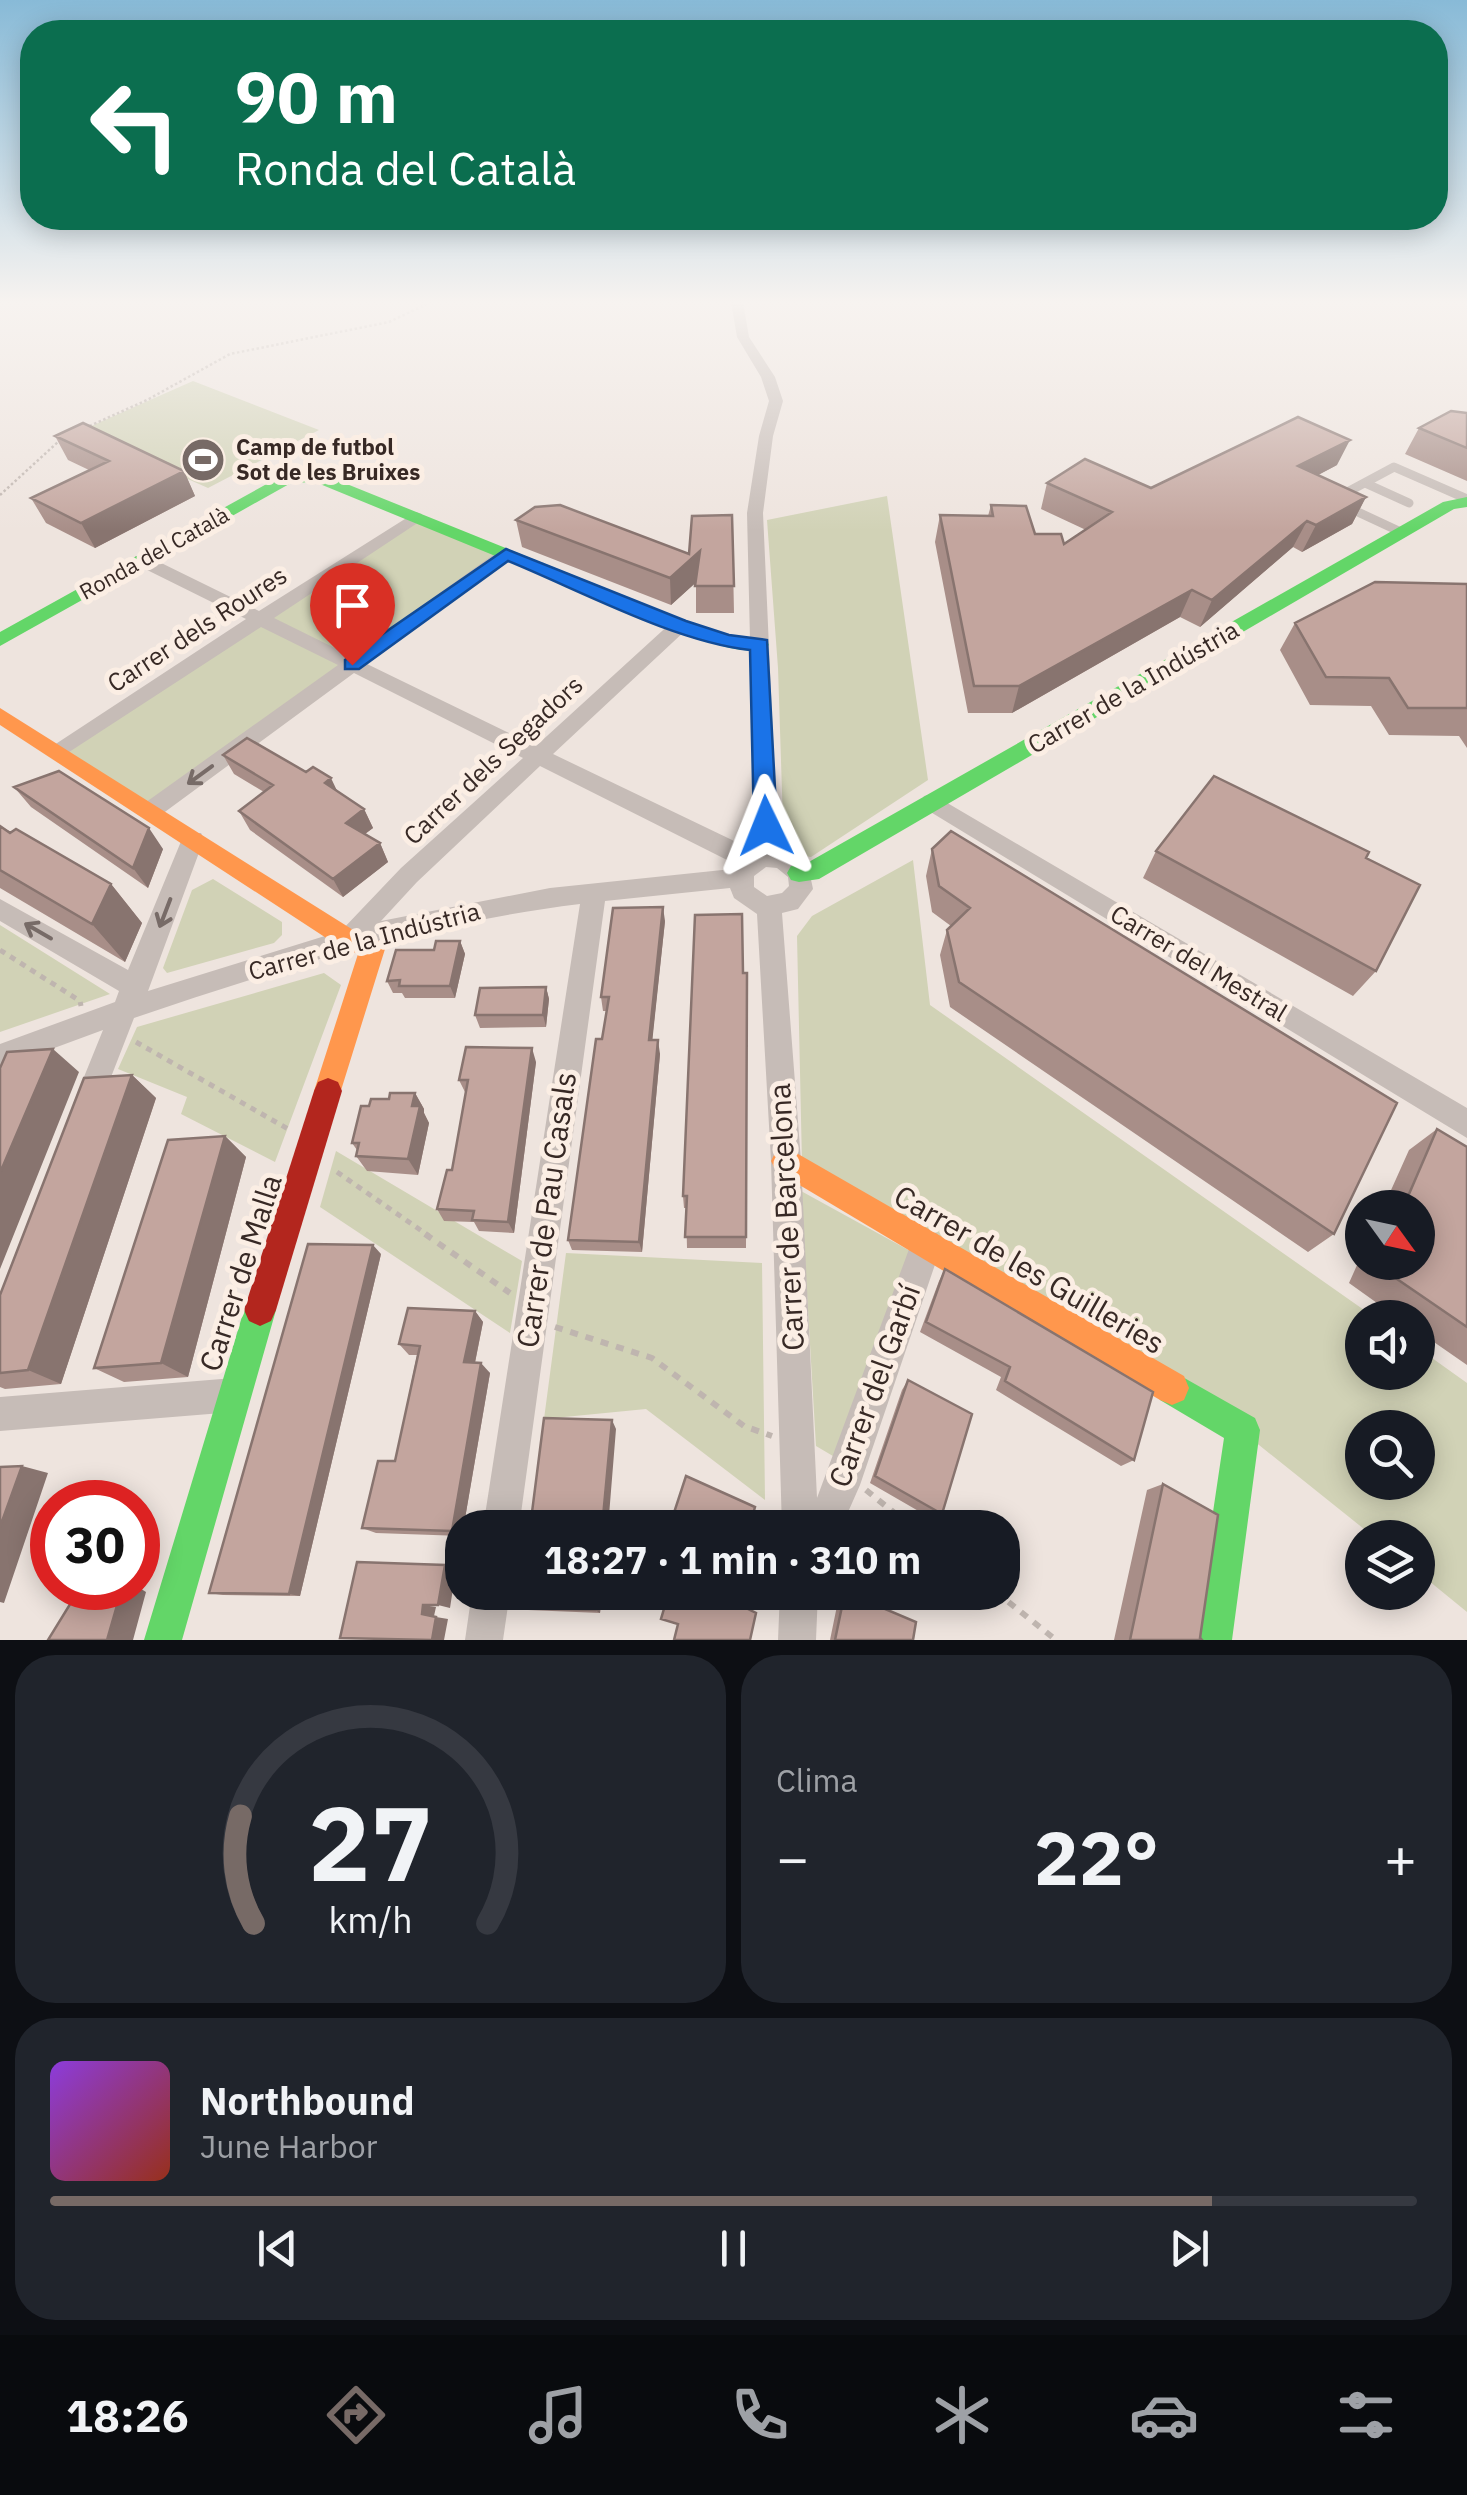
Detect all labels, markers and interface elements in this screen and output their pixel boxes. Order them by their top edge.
text: 90 m [235,51,398,142]
icon: left [70,60,200,190]
text: Ronda del Català [235,139,576,197]
place label: Camp de futbol Sot de les Bruixes [236,432,420,486]
sports icon: Camp de futbol Sot de les Bruixes [180,437,226,483]
street label: Ronda del Català [74,499,234,606]
street label: Carrer dels Roures [101,558,293,699]
pin [310,563,395,666]
icon: arrive [325,578,380,633]
street label: Carrer de la Indústria [1021,613,1244,760]
street label: Carrer dels Segadors [396,668,589,851]
one-way arrow [187,764,214,785]
position arrow [714,774,818,878]
street label: Carrer de la Indústria [244,894,483,987]
one-way arrow [154,897,172,928]
street label: Carrer del Mestral [1105,897,1294,1029]
one-way arrow [24,921,52,941]
street label: Carrer de Pau Casals [507,1069,584,1350]
street label: Carrer de Barcelona [759,1082,812,1352]
street label: Carrer de Malla [189,1169,290,1376]
street label: Carrer de les Guilleries [888,1175,1172,1362]
north arrow [1345,1190,1435,1280]
map controls [1345,1190,1435,1610]
street label: Carrer del Garbí [819,1278,929,1492]
button: sound [1345,1300,1435,1390]
button: search [1345,1410,1435,1500]
speed limit sign: 30 [30,1480,160,1610]
button: layers [1345,1520,1435,1610]
text: 18:27 · 1 min · 310 m [544,1535,921,1584]
text: Clima [776,1759,858,1801]
text: 27 [308,1774,433,1910]
text: 22° [1034,1808,1159,1906]
text: − [776,1822,809,1893]
text: + [1384,1822,1417,1893]
text: km/h [328,1896,413,1943]
text: Northbound [200,2076,415,2125]
text: June Harbor [200,2125,377,2167]
icon: previous [250,2221,305,2276]
icon: pause [706,2221,761,2276]
icon: next [1162,2221,1217,2276]
icon: directions [321,2380,391,2450]
icon: music [523,2380,593,2450]
icon: phone [725,2380,795,2450]
icon: climate [927,2380,997,2450]
icon: car [1129,2380,1199,2450]
icon: filters [1331,2380,1401,2450]
text: 18:26 [66,2386,189,2444]

